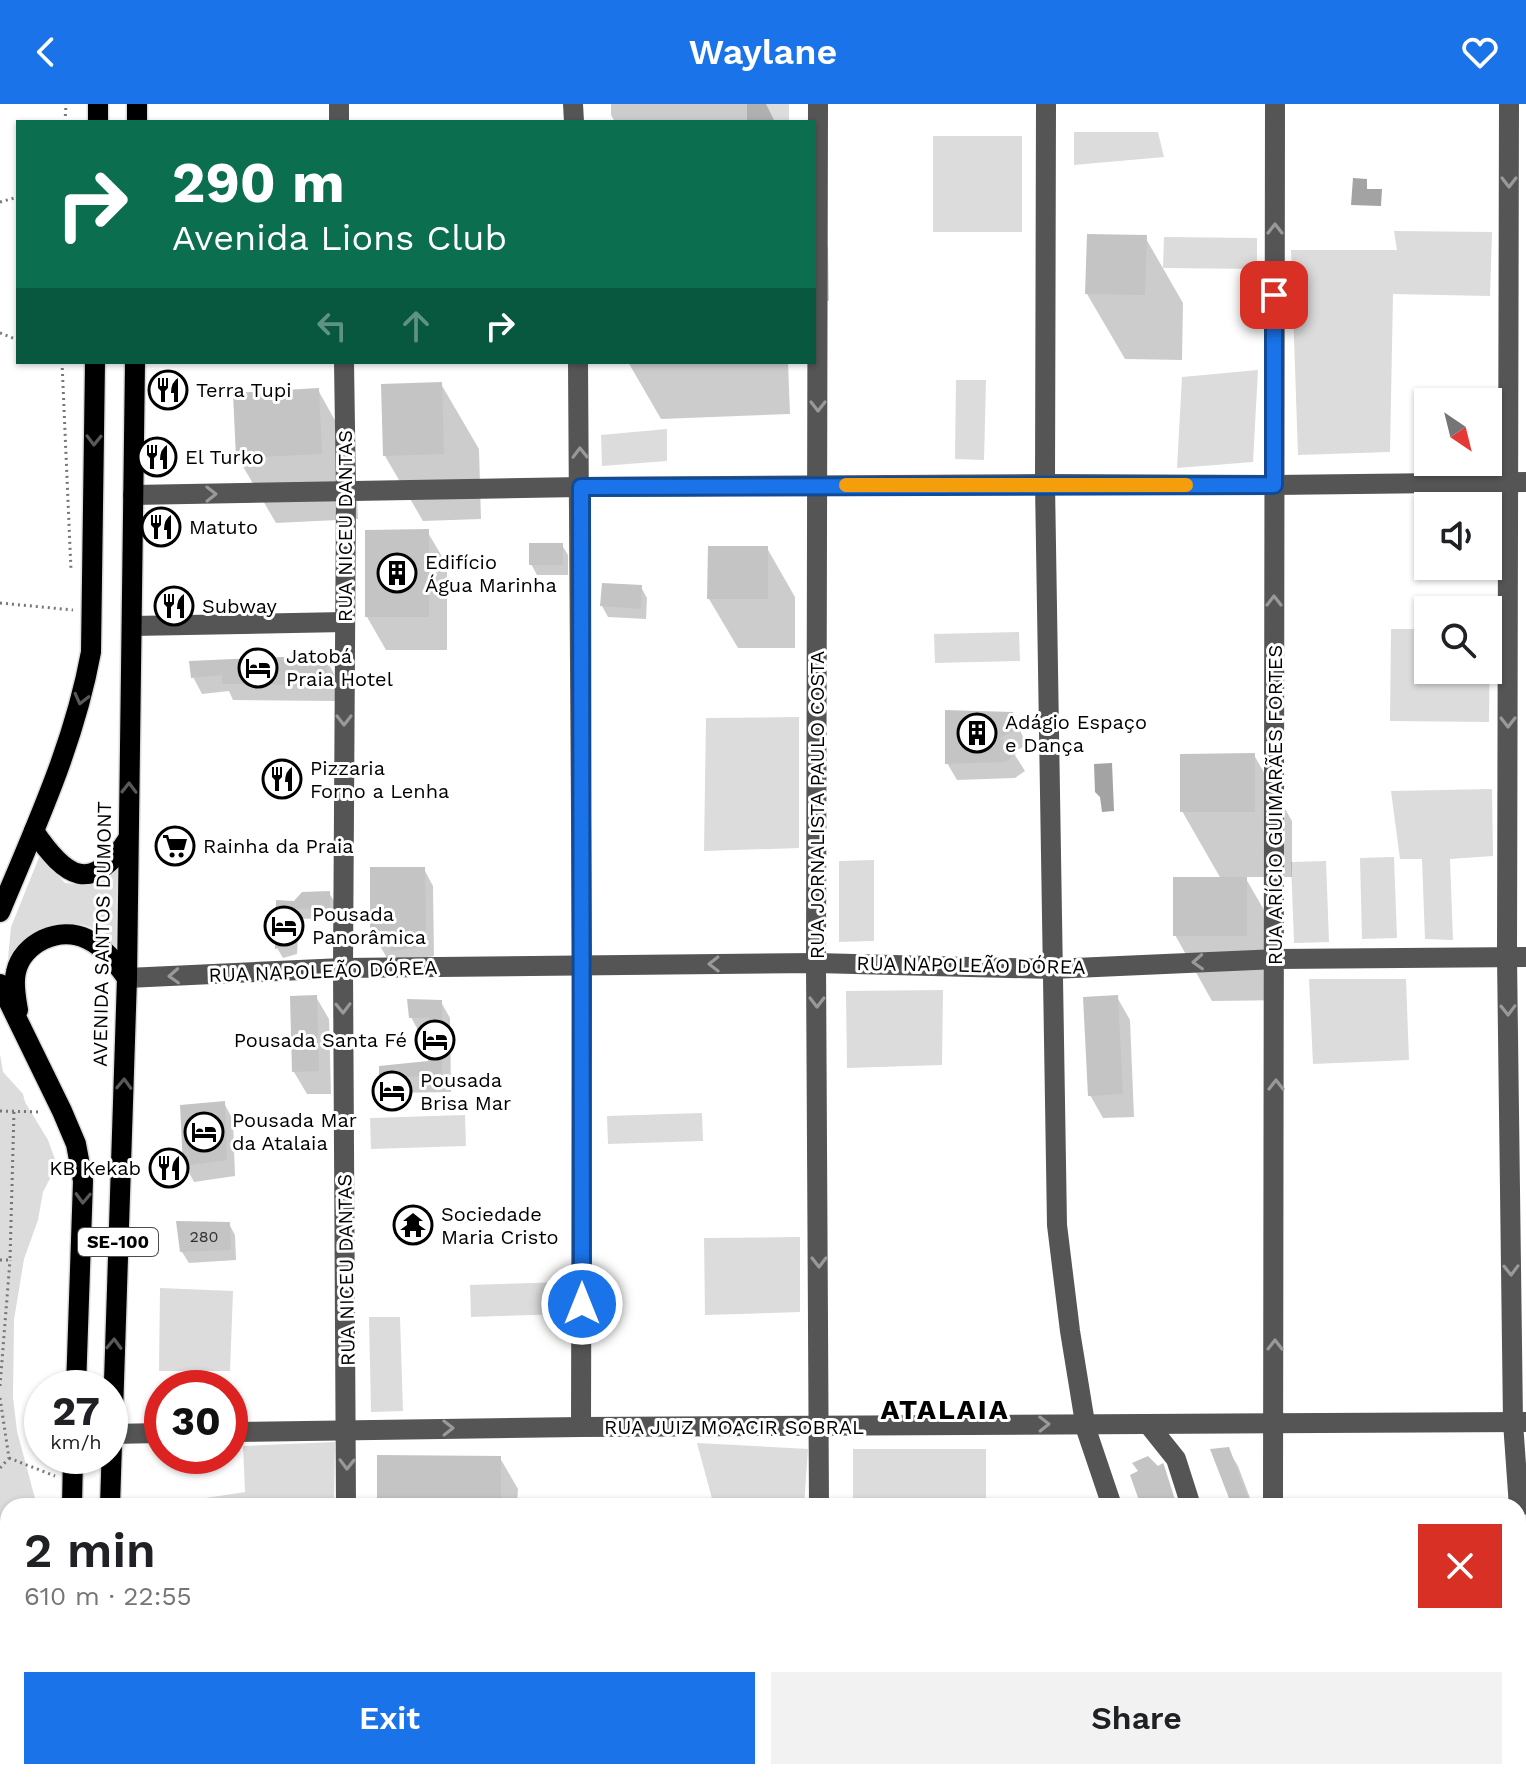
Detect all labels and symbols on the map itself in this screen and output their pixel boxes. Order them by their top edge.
one-way arrow [1500,176,1518,189]
one-way arrow [1266,222,1284,235]
pin [1240,261,1308,329]
restaurant icon: Terra Tupi [147,369,189,411]
place label: Terra Tupi [196,378,292,402]
north arrow [1414,388,1502,476]
one-way arrow [809,400,827,413]
street label: RUA NICEU DANTAS [333,430,357,622]
one-way arrow [85,434,103,447]
restaurant icon: El Turko [136,436,178,478]
place label: El Turko [185,445,264,469]
one-way arrow [571,446,589,459]
one-way arrow [205,485,218,503]
restaurant icon: Matuto [140,506,182,548]
place label: Matuto [189,515,258,539]
place label: Edifício Água Marinha [425,550,557,597]
building icon: Edifício Água Marinha [376,552,418,594]
restaurant icon: Subway [153,585,195,627]
place label: Subway [202,594,278,618]
one-way arrow [1266,594,1283,607]
place label: Jatobá Praia Hotel [286,644,393,691]
street label: RUA ARÍCIO GUIMARÃES FORTES [1263,645,1287,965]
hotel icon: Jatobá Praia Hotel [237,647,279,689]
street label: RUA JORNALISTA PAULO COSTA [805,651,829,959]
one-way arrow [74,692,91,705]
place label: Adágio Espaço e Dança [1005,710,1147,757]
building icon: Adágio Espaço e Dança [956,712,998,754]
one-way arrow [335,714,353,727]
one-way arrow [1499,716,1517,729]
place label: Pizzaria Forno a Lenha [310,756,449,803]
restaurant icon: Pizzaria Forno a Lenha [261,758,303,800]
one-way arrow [120,781,138,794]
street label: AVENIDA SANTOS DUMONT [88,801,116,1067]
supermarket icon: Rainha da Praia [154,825,196,867]
place label: Rainha da Praia [203,834,354,858]
place label: Pousada Panorâmica [312,902,426,949]
hotel icon: Pousada Panorâmica [263,905,305,947]
street label: RUA NAPOLEÃO DÓREA [856,951,1086,979]
one-way arrow [1191,954,1204,971]
street label: RUA NAPOLEÃO DÓREA [208,955,438,987]
one-way arrow [707,955,720,973]
one-way arrow [167,967,180,984]
one-way arrow [808,996,825,1009]
one-way arrow [334,1002,352,1015]
one-way arrow [1499,1004,1517,1017]
hotel icon: Pousada Santa Fé [414,1019,456,1061]
place label: Pousada Santa Fé [234,1028,407,1052]
place label: Pousada Brisa Mar [420,1068,511,1115]
hotel icon: Pousada Brisa Mar [371,1070,413,1112]
one-way arrow [115,1077,132,1090]
one-way arrow [1267,1078,1285,1091]
place label: Pousada Mar da Atalaia [232,1108,357,1155]
hotel icon: Pousada Mar da Atalaia [183,1111,225,1153]
restaurant icon: KB Kekab [148,1147,190,1189]
place label: KB Kekab [49,1156,141,1180]
street label: RUA NICEU DANTAS [332,1174,360,1366]
one-way arrow [74,1192,91,1205]
place label: Sociedade Maria Cristo [441,1202,559,1249]
temple icon: Sociedade Maria Cristo [392,1204,434,1246]
house number: 280 [189,1227,219,1246]
road number: SE-100 [78,1228,158,1256]
one-way arrow [810,1256,828,1269]
position arrow [540,1262,624,1346]
one-way arrow [1502,1264,1520,1277]
one-way arrow [106,1337,123,1350]
one-way arrow [1266,1338,1284,1351]
speed limit sign: 30 [144,1370,248,1474]
district label: ATALAIA [880,1393,1010,1426]
street label: RUA JUIZ MOACIR SOBRAL [604,1415,864,1439]
one-way arrow [1038,1415,1051,1433]
one-way arrow [442,1419,455,1437]
one-way arrow [338,1458,356,1471]

